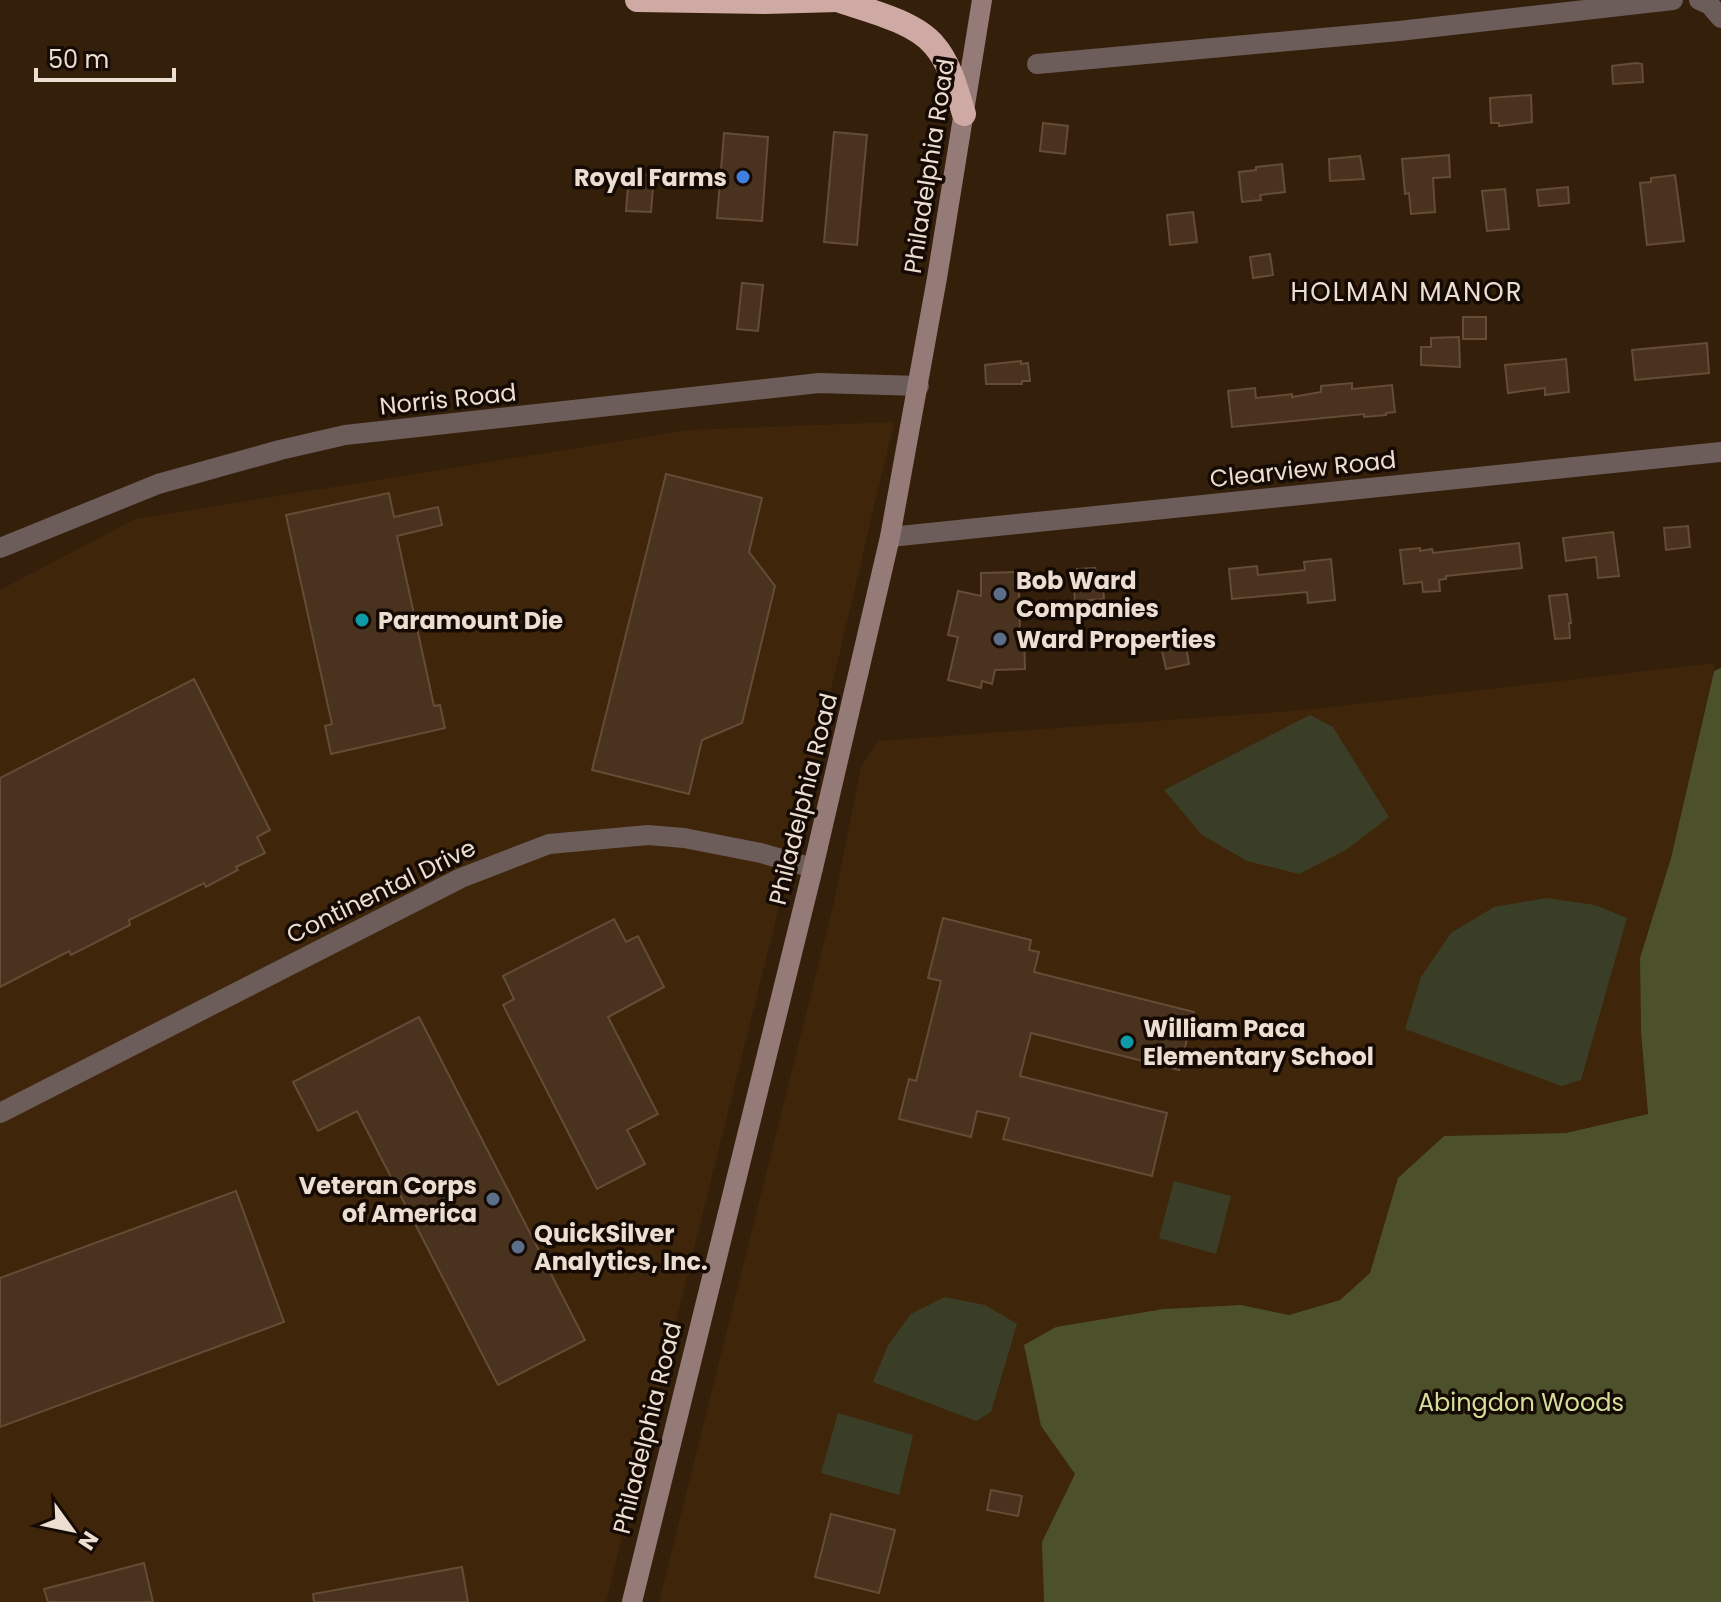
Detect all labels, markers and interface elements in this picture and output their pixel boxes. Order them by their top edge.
scale bar [36,32,174,82]
text: 50 m [48,43,109,76]
street label: Philadelphia Road [896,56,962,276]
place label: Royal Farms [574,161,727,194]
marker: Royal Farms [734,168,752,186]
district label: HOLMAN MANOR [1290,274,1524,310]
street label: Norris Road [378,375,518,423]
street label: Clearview Road [1208,443,1398,495]
place label: Bob Ward Companies [1016,564,1159,625]
marker: Bob Ward Companies [991,585,1009,603]
place label: Paramount Die [378,604,563,637]
marker: Paramount Die [353,611,371,629]
place label: Ward Properties [1016,623,1216,656]
marker: Ward Properties [991,630,1009,648]
street label: Philadelphia Road [761,690,845,908]
street label: Continental Drive [281,831,481,951]
place label: William Paca Elementary School [1143,1012,1374,1073]
marker: William Paca Elementary School [1118,1033,1136,1051]
place label: Veteran Corps of America [299,1169,477,1230]
marker: Veteran Corps of America [484,1190,502,1208]
place label: QuickSilver Analytics, Inc. [534,1217,708,1278]
marker: QuickSilver Analytics, Inc. [509,1238,527,1256]
street label: Philadelphia Road [605,1319,689,1537]
park label: Abingdon Woods [1418,1386,1624,1419]
north arrow [32,1490,112,1570]
text: N [71,1525,106,1556]

